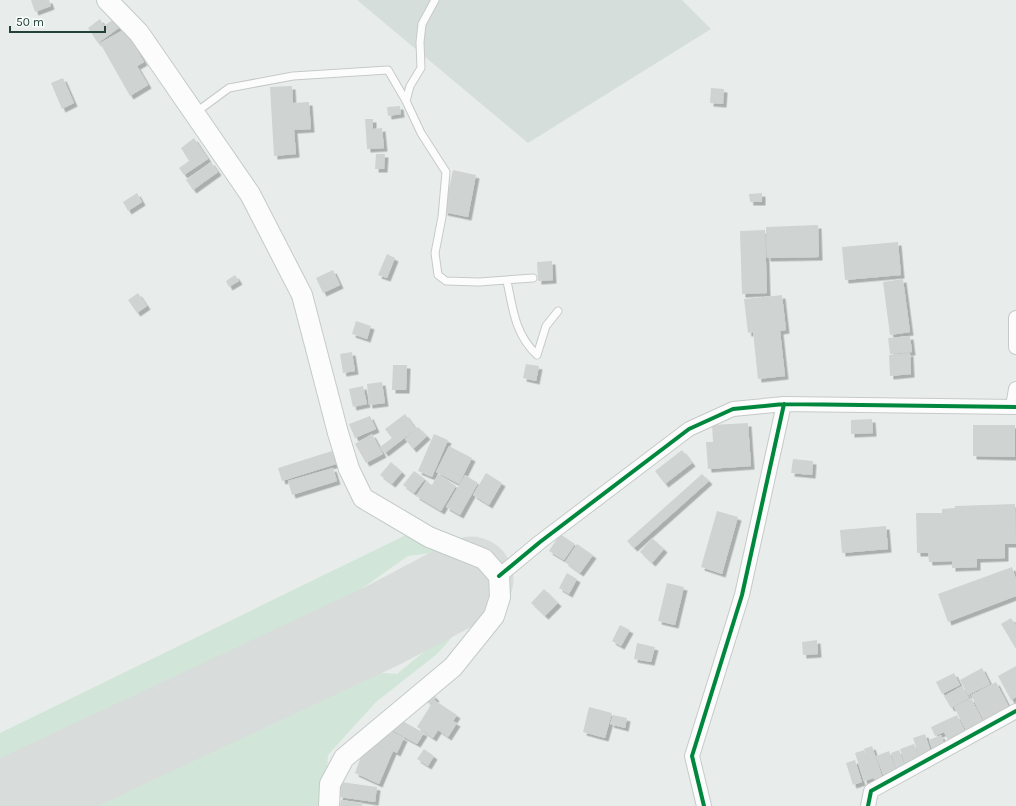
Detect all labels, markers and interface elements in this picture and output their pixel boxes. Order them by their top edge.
scale bar [10,8,105,34]
text: 50 m [16,15,44,29]

